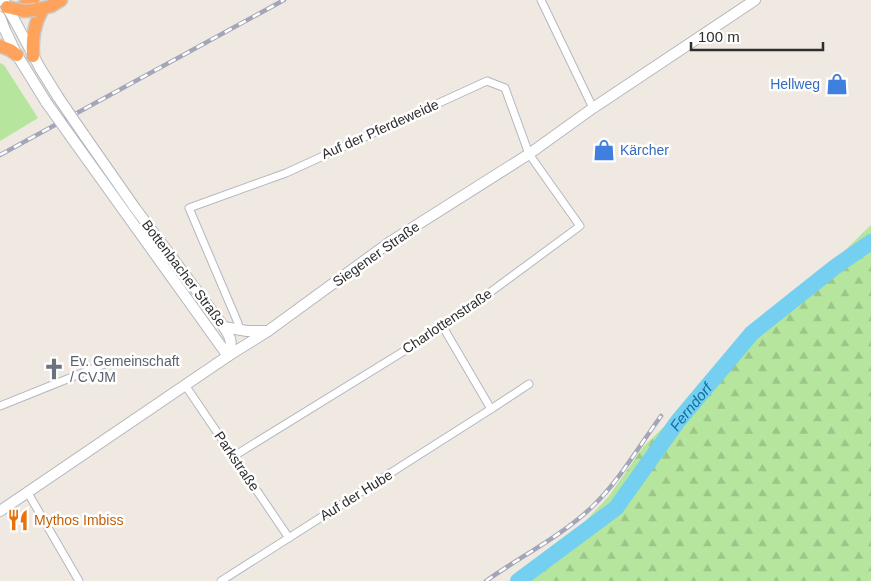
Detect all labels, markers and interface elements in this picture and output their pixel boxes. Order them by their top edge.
scale bar [691,20,824,52]
text: 100 m [698,28,740,45]
shop icon: Hellweg [824,71,850,97]
place label: Hellweg [770,76,820,92]
street label: Auf der Pferdeweide [319,96,441,162]
shop icon: Kärcher [591,137,617,163]
place label: Kärcher [620,142,669,158]
street label: Bottenbacher Straße [139,217,229,330]
street label: Siegener Straße [330,218,423,290]
street label: Charlottenstraße [399,285,495,357]
place label: Ev. Gemeinschaft / CVJM [70,353,180,385]
church icon: Ev. Gemeinschaft / CVJM [41,356,67,382]
water label: Ferndorf [666,378,716,434]
street label: Parkstraße [211,428,263,494]
street label: Auf der Hube [317,466,395,524]
restaurant icon: Mythos Imbiss [5,507,31,533]
place label: Mythos Imbiss [34,512,123,528]

